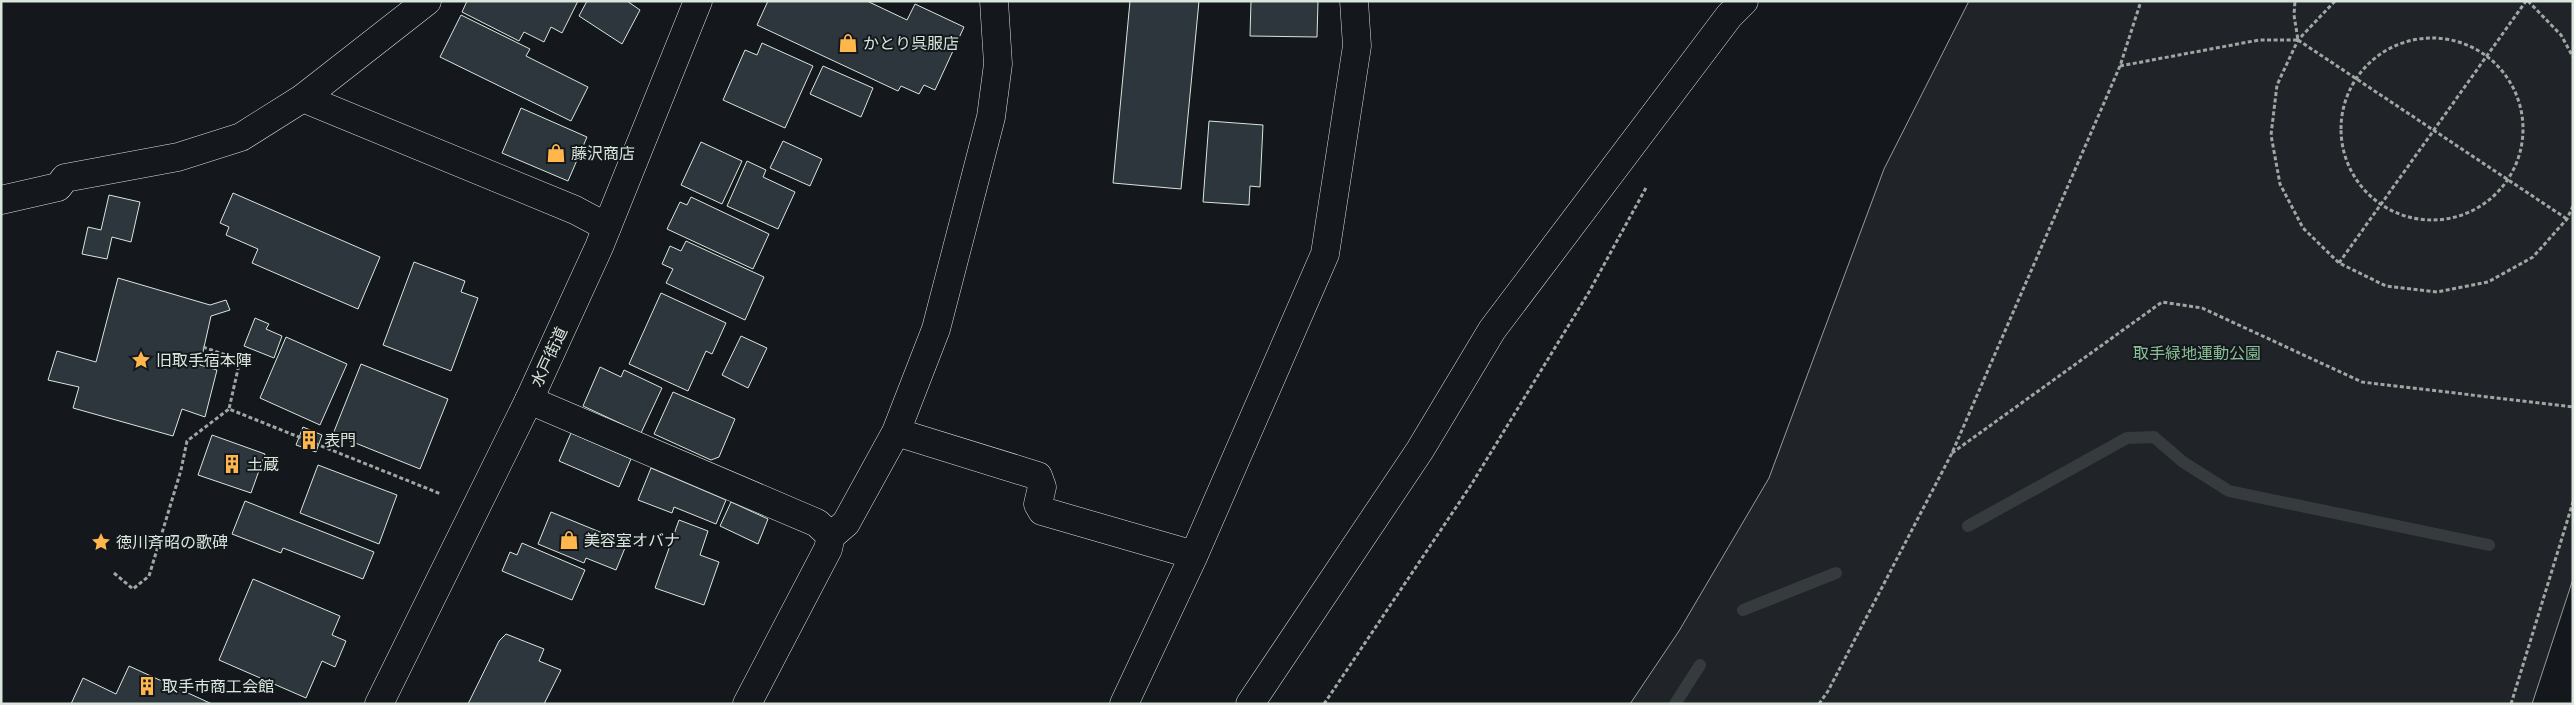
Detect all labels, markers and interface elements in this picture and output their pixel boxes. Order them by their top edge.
shop icon: かとり呉服店 [837,32,859,54]
place label: かとり呉服店 [863,34,959,53]
shop icon: 藤沢商店 [545,142,567,164]
place label: 藤沢商店 [571,144,635,163]
street label: 水戸街道 [527,324,571,390]
park label: 取手緑地運動公園 [2133,344,2261,363]
place icon: 旧取手宿本陣 [130,349,152,371]
place label: 旧取手宿本陣 [156,351,252,370]
building icon: 表門 [298,429,320,451]
place label: 表門 [324,431,356,450]
building icon: 土蔵 [221,453,243,475]
place label: 土蔵 [247,455,279,474]
shop icon: 美容室オバナ [558,529,580,551]
place icon: 徳川斉昭の歌碑 [90,531,112,553]
place label: 美容室オバナ [584,531,680,550]
place label: 徳川斉昭の歌碑 [116,533,228,552]
building icon: 取手市商工会館 [136,675,158,697]
place label: 取手市商工会館 [162,677,274,696]

